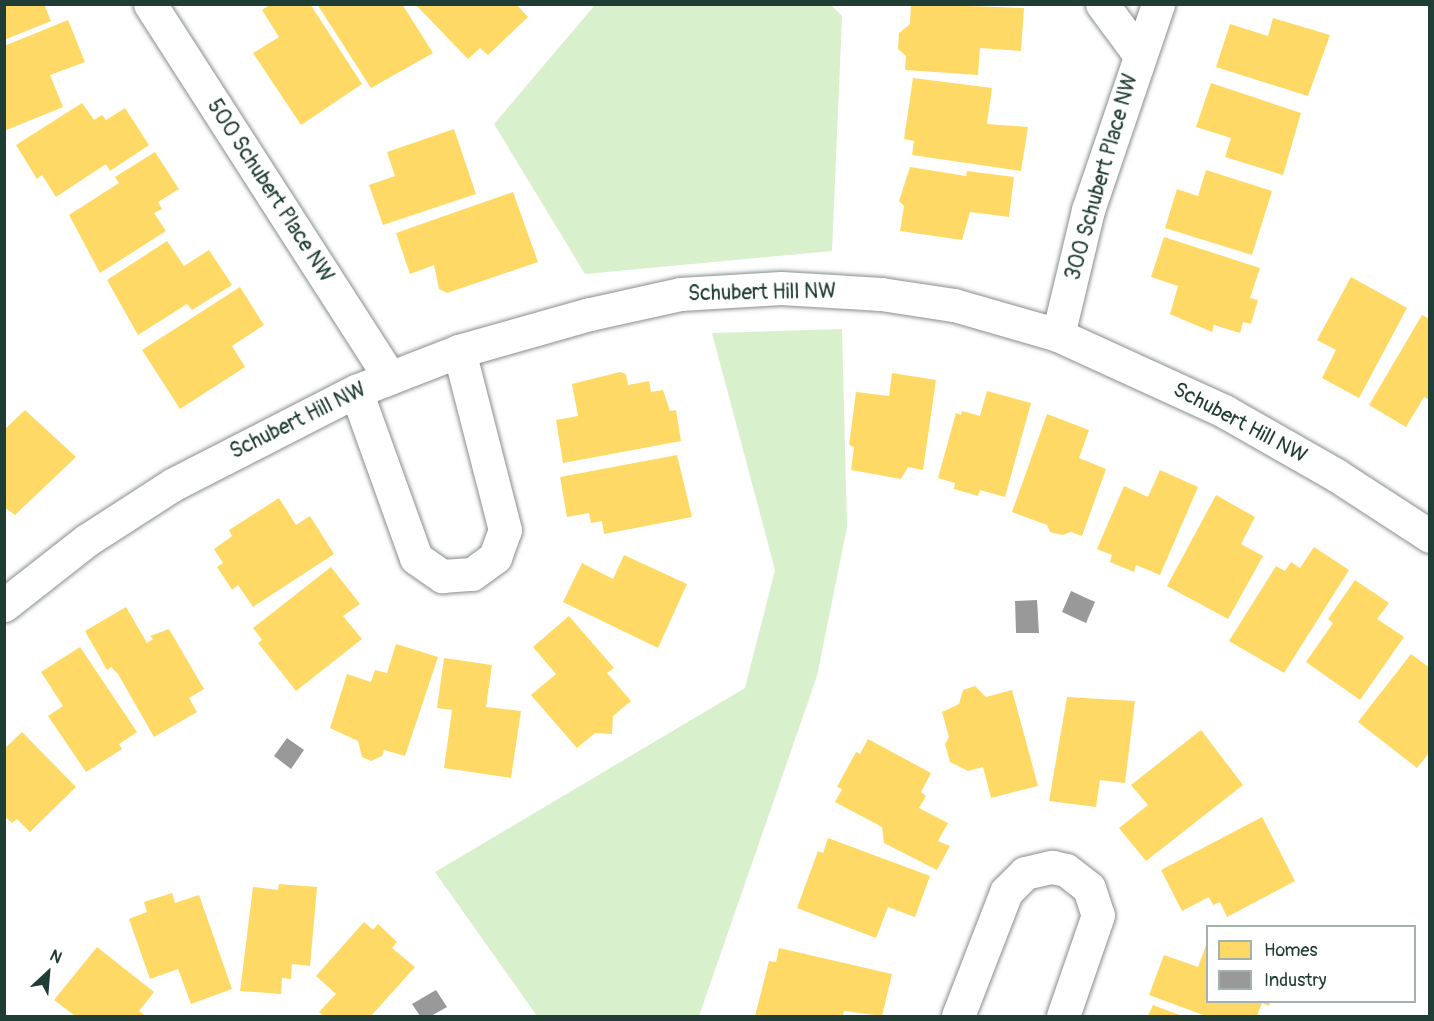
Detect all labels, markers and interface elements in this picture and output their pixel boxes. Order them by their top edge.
street label: 300 Schubert Place NW [1060,71,1144,283]
street label: 500 Schubert Place NW [201,95,339,287]
street label: Schubert Hill NW [688,279,836,307]
street label: Schubert Hill NW [226,377,370,465]
street label: Schubert Hill NW [1169,377,1311,469]
legend [1206,925,1416,1003]
text: Homes [1264,939,1317,962]
north arrow [18,943,78,1003]
text: N [47,945,65,968]
text: Industry [1264,969,1327,992]

